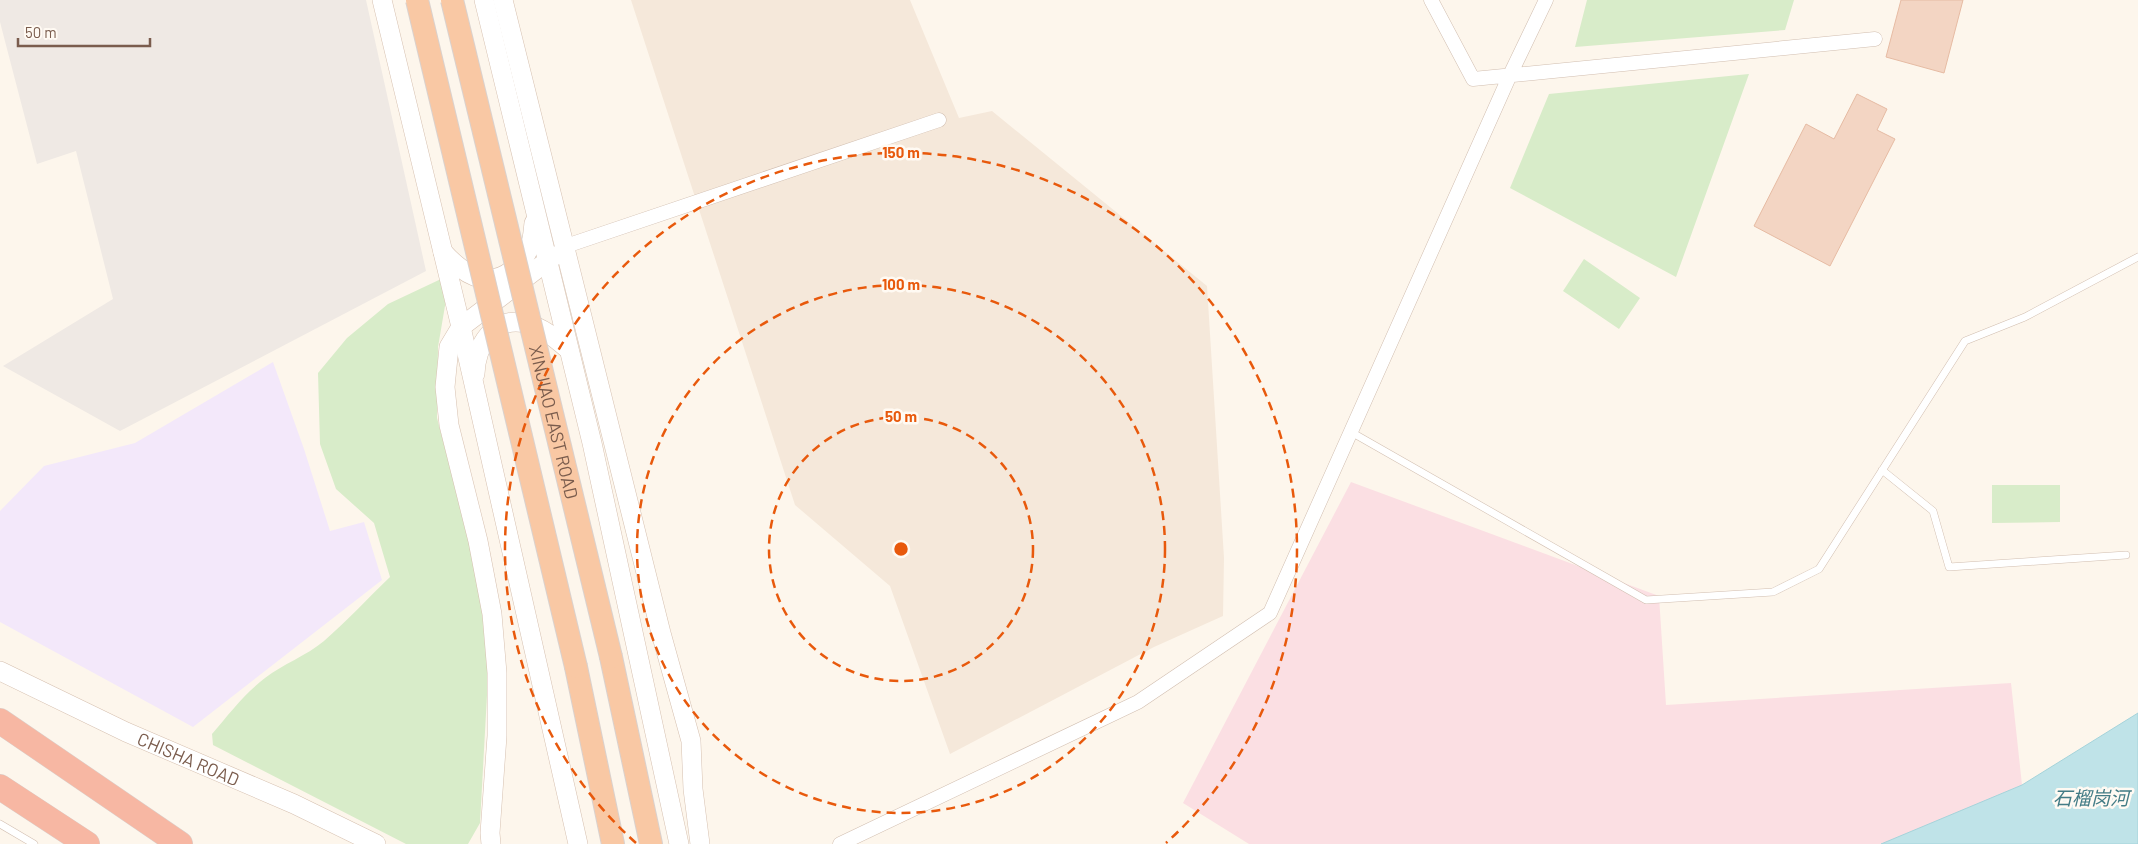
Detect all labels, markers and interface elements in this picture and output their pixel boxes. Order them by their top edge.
scale bar [18,15,150,47]
text: 50 m [25,23,57,41]
text: 150 m [882,143,920,161]
text: 100 m [882,275,920,293]
street label: XINJIAO EAST ROAD [525,343,583,501]
text: 50 m [885,407,917,425]
centre of rings [892,540,910,558]
street label: CHISHA ROAD [134,727,243,790]
water label: 石榴岗河 [2053,786,2133,809]

